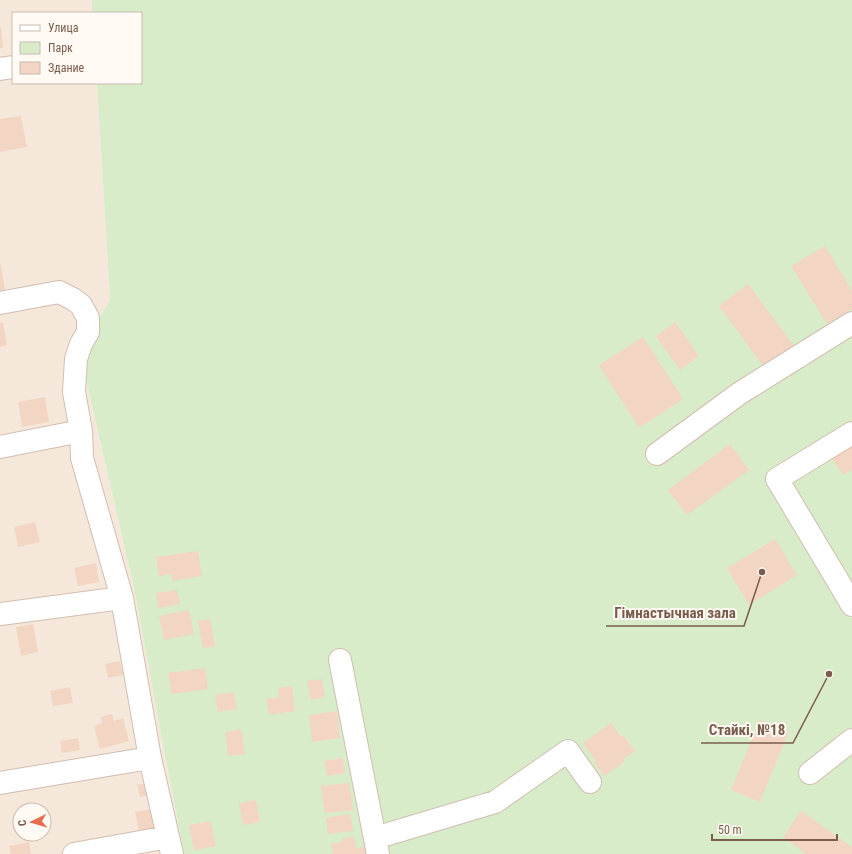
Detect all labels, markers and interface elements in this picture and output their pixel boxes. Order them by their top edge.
legend [12,12,142,84]
text: Улица [48,21,79,35]
text: Парк [48,41,73,55]
text: Здание [48,61,85,75]
callout: Гімнастычная зала [606,599,744,626]
text: Гімнастычная зала [614,604,736,622]
callout: Стайкі, №18 [701,716,793,743]
text: Стайкі, №18 [709,721,785,739]
north arrow [12,802,52,842]
scale bar [712,816,837,842]
text: С [16,819,29,827]
text: 50 m [718,823,742,837]

